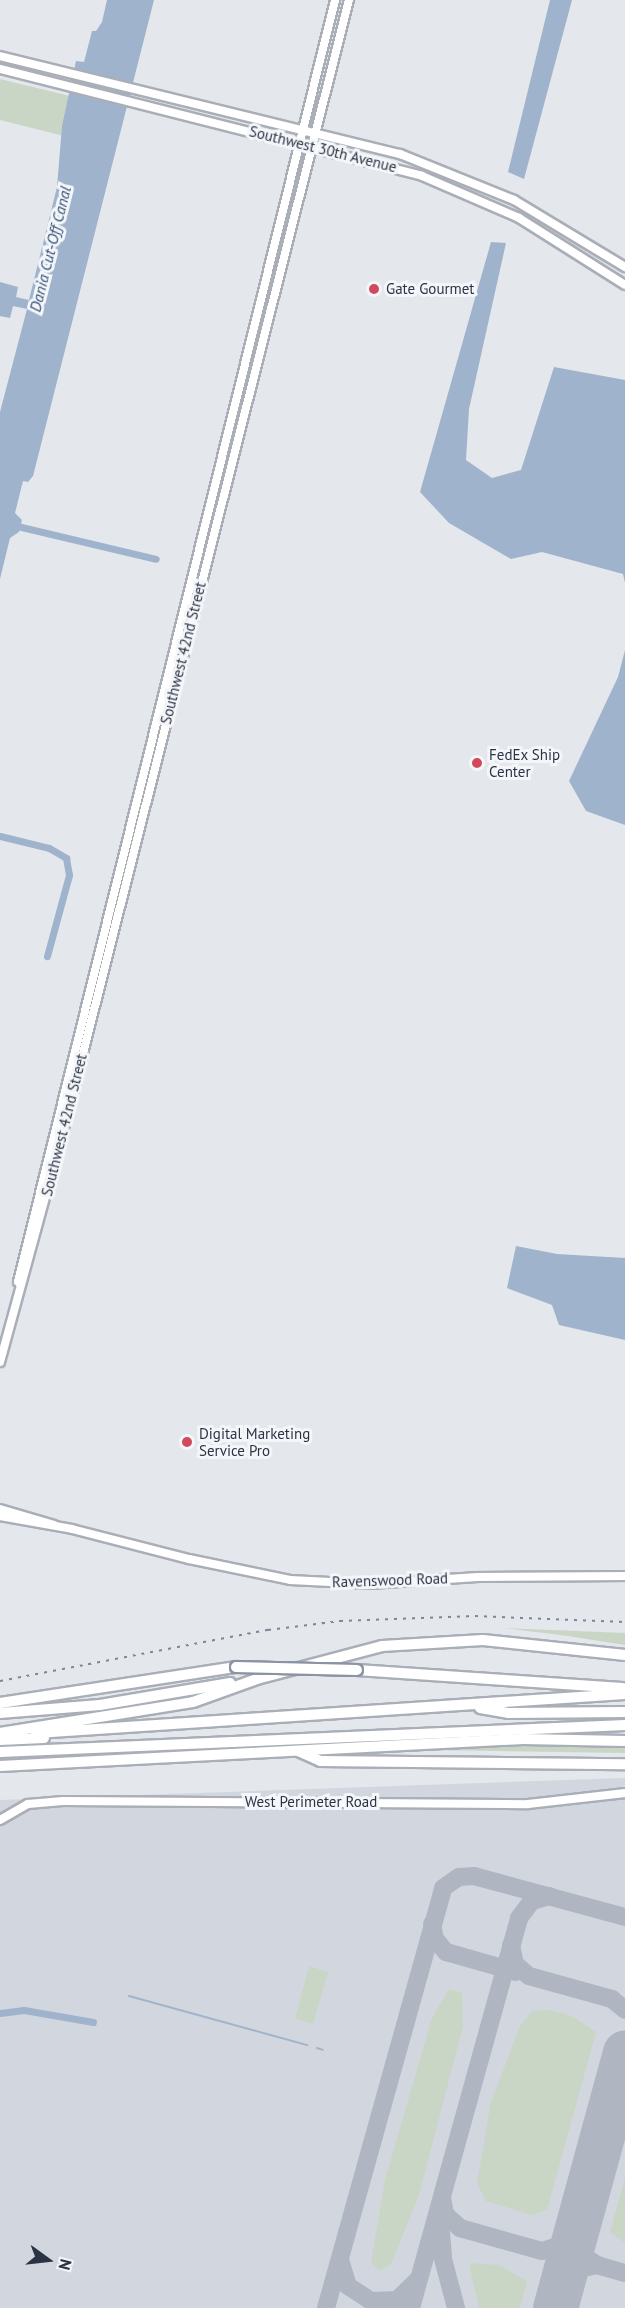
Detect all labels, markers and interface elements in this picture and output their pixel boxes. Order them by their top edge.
street label: Southwest 30th Avenue [247,122,399,176]
water label: Dania Cut-Off Canal [25,184,75,314]
place label: Gate Gourmet [386,280,474,298]
marker: Gate Gourmet [367,282,381,296]
street label: Southwest 42nd Street [157,580,209,726]
place label: FedEx Ship Center [489,745,561,780]
marker: FedEx Ship Center [470,756,484,770]
street label: Southwest 42nd Street [38,1052,90,1198]
place label: Digital Marketing Service Pro [199,1424,310,1459]
marker: Digital Marketing Service Pro [180,1435,194,1449]
street label: Ravenswood Road [332,1569,448,1591]
street label: West Perimeter Road [245,1793,377,1811]
north arrow [18,2230,78,2290]
text: N [54,2257,76,2272]

